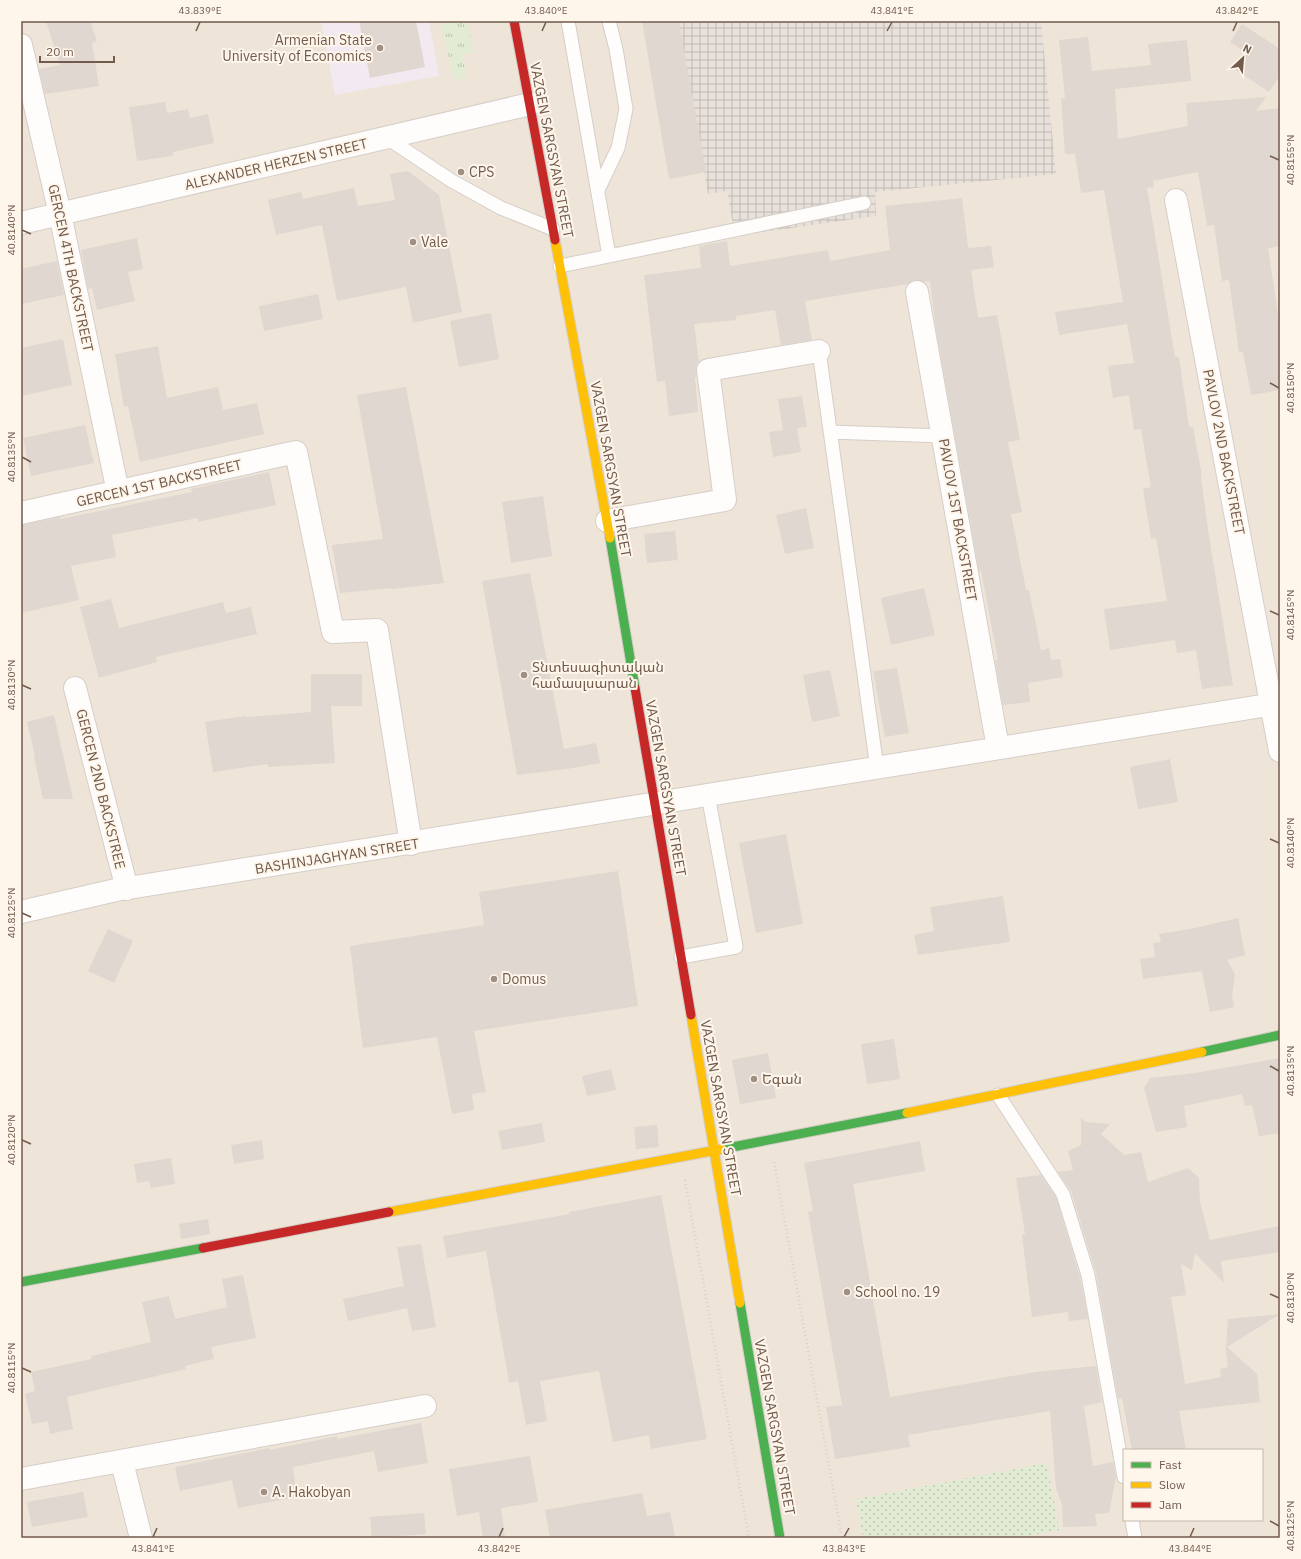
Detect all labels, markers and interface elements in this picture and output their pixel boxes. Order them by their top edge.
text: 43.839°E [178,4,222,17]
text: 43.840°E [524,4,568,17]
text: 43.841°E [870,4,914,17]
text: 43.842°E [1215,4,1259,17]
place label: Armenian State University of Economics [222,31,372,65]
scale bar [40,38,114,64]
north arrow [1223,38,1263,78]
text: N [1241,41,1254,57]
marker: Armenian State University of Economics [375,43,385,53]
text: 20 m [46,44,74,59]
street label: VAZGEN SARGSYAN STREET [526,61,578,239]
street label: ALEXANDER HERZEN STREET [183,134,369,194]
text: 40.8155°N [1284,135,1297,185]
place label: CPS [469,163,494,181]
marker: CPS [456,167,466,177]
street label: GERCEN 4TH BACKSTREET [44,183,98,353]
text: 40.8140°N [5,205,18,255]
place label: Vale [421,233,448,251]
marker: Vale [408,237,418,247]
text: 40.8150°N [1284,363,1297,413]
street label: PAVLOV 2ND BACKSTREET [1199,368,1249,536]
street label: VAZGEN SARGSYAN STREET [587,380,635,558]
text: 40.8135°N [5,432,18,482]
street label: PAVLOV 1ST BACKSTREET [935,437,981,603]
street label: GERCEN 1ST BACKSTREET [75,455,243,511]
text: 40.8145°N [1284,590,1297,640]
place label: Տնտեսագիտական համասլսարան [532,658,664,692]
text: 40.8130°N [5,660,18,710]
marker: Տնտեսագիտական համասլսարան [519,670,529,680]
street label: VAZGEN SARGSYAN STREET [642,699,690,877]
street label: GERCEN 2ND BACKSTREE [72,707,130,871]
text: 40.8140°N [1284,818,1297,868]
street label: BASHINJAGHYAN STREET [254,834,420,878]
text: 40.8125°N [5,888,18,938]
place label: Domus [502,970,546,988]
marker: Domus [489,974,499,984]
street label: VAZGEN SARGSYAN STREET [697,1019,745,1197]
text: 40.8135°N [1284,1046,1297,1096]
place label: Եգան [762,1070,802,1088]
marker: Եգան [749,1074,759,1084]
text: 40.8120°N [5,1115,18,1165]
text: 40.8130°N [1284,1273,1297,1323]
place label: School no. 19 [855,1283,940,1301]
marker: School no. 19 [842,1287,852,1297]
street label: VAZGEN SARGSYAN STREET [751,1338,799,1516]
text: 40.8115°N [5,1343,18,1393]
legend [1123,1449,1263,1521]
text: Fast [1159,1457,1182,1472]
text: Slow [1159,1477,1185,1492]
place label: A. Hakobyan [272,1483,351,1501]
marker: A. Hakobyan [259,1487,269,1497]
text: Jam [1159,1497,1182,1512]
text: 40.8125°N [1284,1501,1297,1551]
text: 43.841°E [131,1542,175,1555]
text: 43.842°E [477,1542,521,1555]
text: 43.843°E [822,1542,866,1555]
text: 43.844°E [1168,1542,1212,1555]

